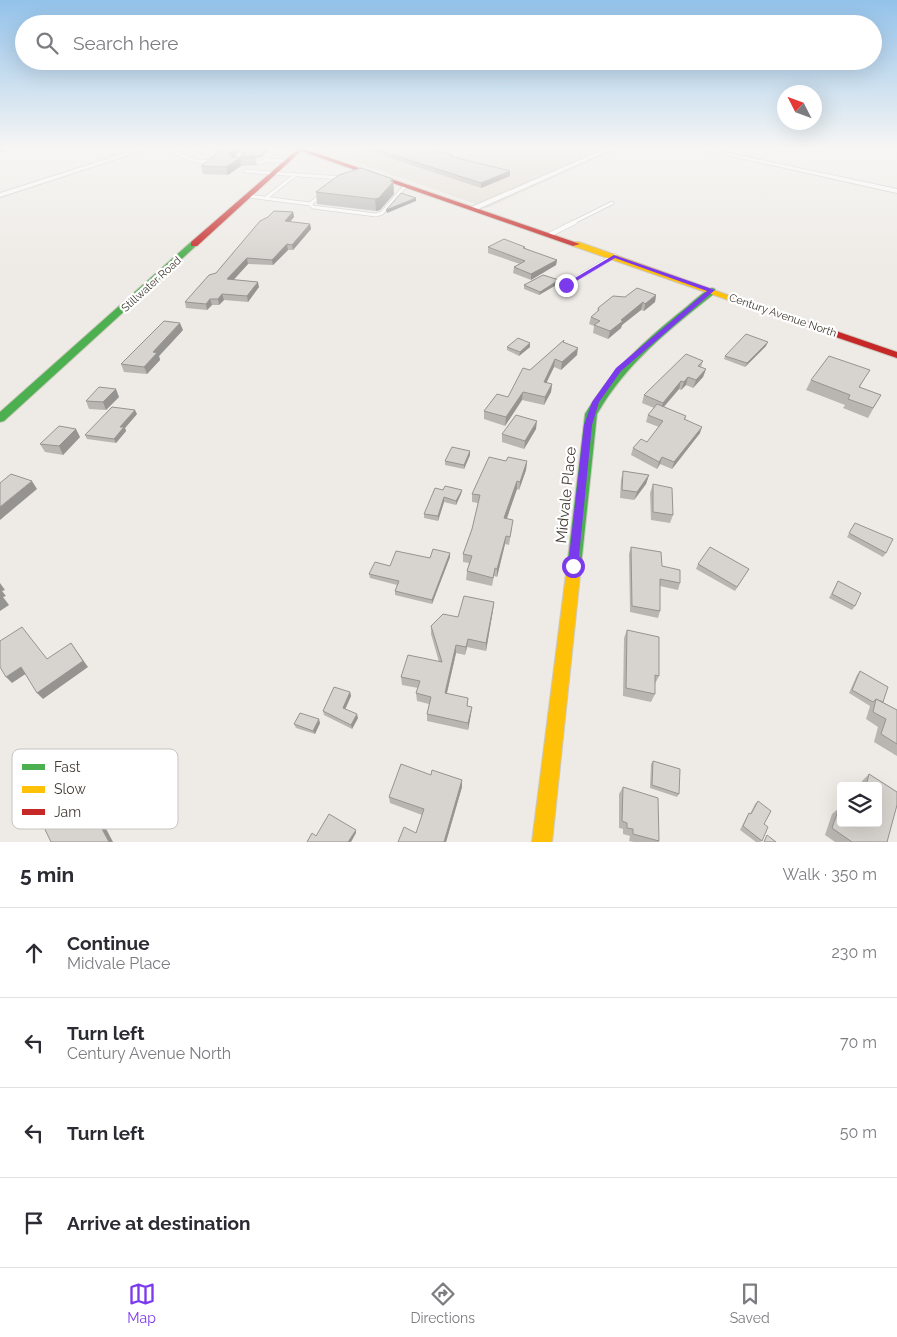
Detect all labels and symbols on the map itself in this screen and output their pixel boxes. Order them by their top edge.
north arrow [777,85,822,130]
street label: Stillwater Road [119,254,184,315]
route end [555,274,578,297]
street label: Century Avenue North [727,291,838,340]
street label: Midvale Place [552,446,580,544]
route start [562,555,585,578]
legend [12,749,178,829]
text: Fast [54,759,81,775]
text: Slow [54,781,86,797]
text: Jam [54,804,81,820]

